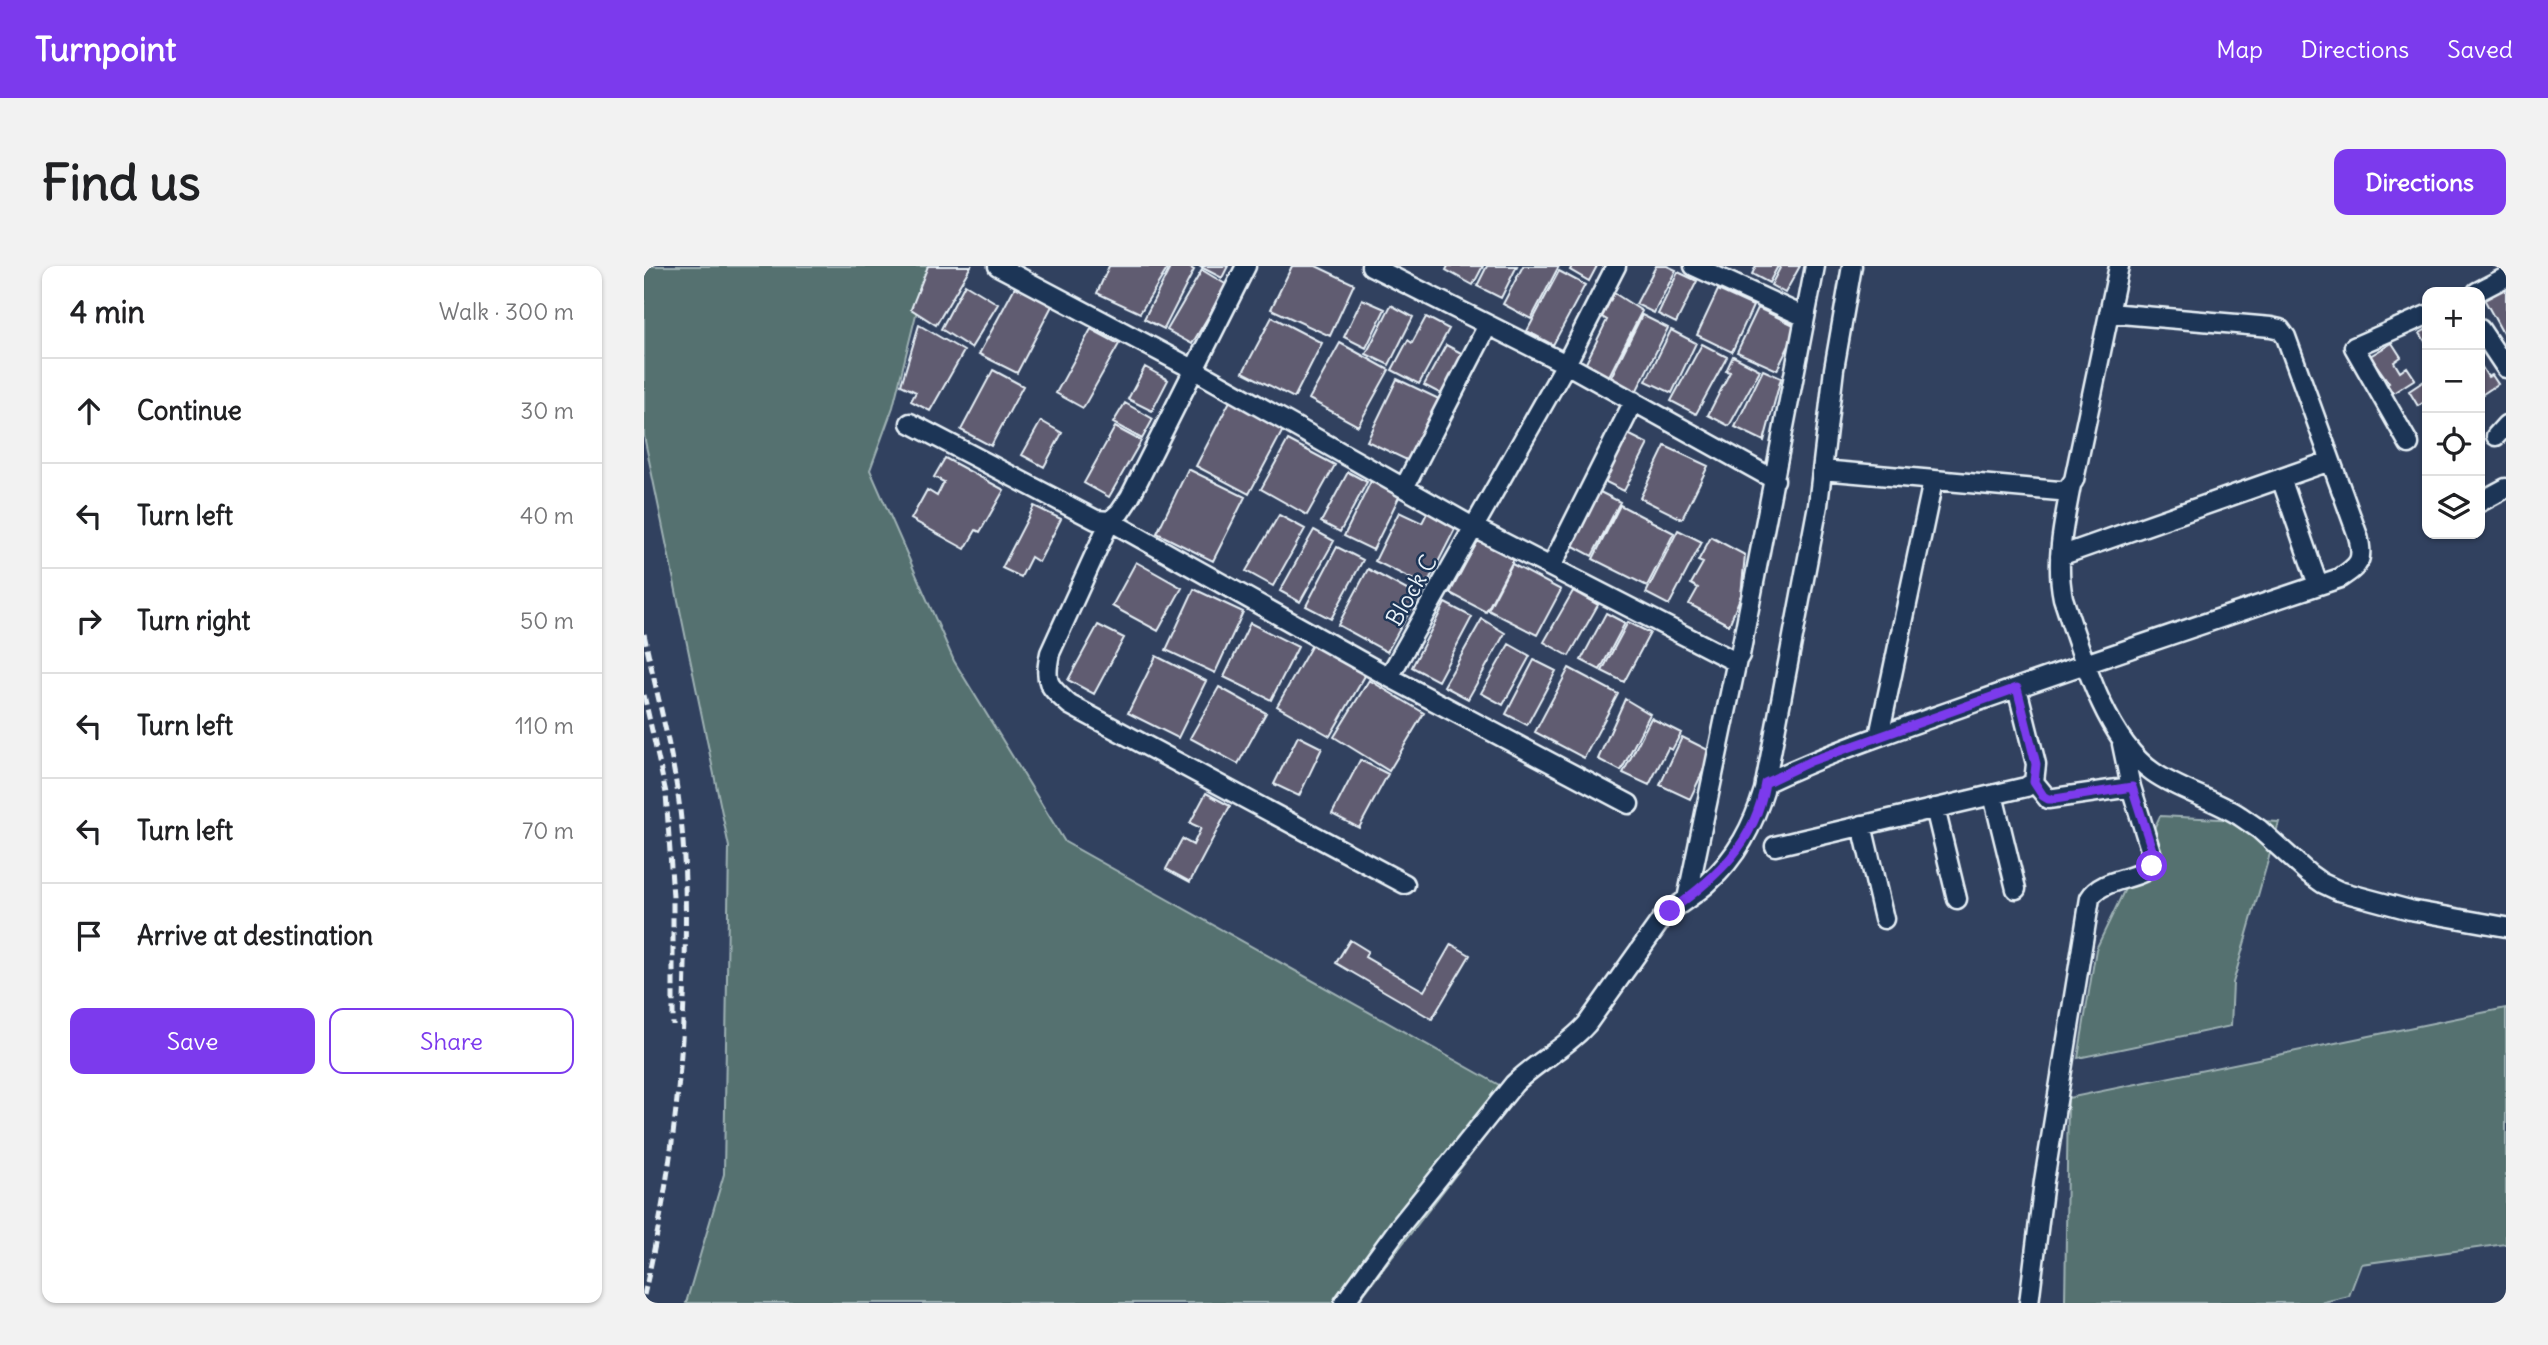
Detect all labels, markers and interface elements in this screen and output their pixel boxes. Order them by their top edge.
text: Turnpoint [35,28,176,70]
text: Map [2216,34,2263,64]
text: Directions [2301,34,2409,64]
text: Saved [2447,34,2513,64]
button: Directions [2334,149,2506,215]
text: Find us [42,152,200,213]
map controls [2422,287,2485,539]
button: + [2422,287,2485,350]
text: 4 min [70,293,145,331]
text: Walk · 300 m [439,297,574,326]
button: − [2422,350,2485,413]
icon: ahead [70,392,108,430]
text: Continue [137,394,242,427]
text: 30 m [520,396,574,425]
button: locate [2422,413,2485,476]
button: layers [2422,476,2485,539]
icon: left [70,497,108,535]
text: Turn left [137,499,233,532]
text: 40 m [520,501,574,530]
street label: Block C [1379,549,1443,631]
icon: right [70,602,108,640]
text: Turn right [137,604,250,637]
text: 50 m [520,606,574,635]
icon: left [70,707,108,745]
text: Turn left [137,709,233,742]
text: 110 m [515,711,574,740]
icon: left [70,812,108,850]
text: Turn left [137,814,233,847]
text: 70 m [522,816,574,845]
route start [2136,850,2167,881]
route end [1654,895,1685,926]
icon: arrive [70,917,108,955]
text: Arrive at destination [137,919,373,952]
button: Save [70,1008,315,1074]
button: Share [329,1008,574,1074]

